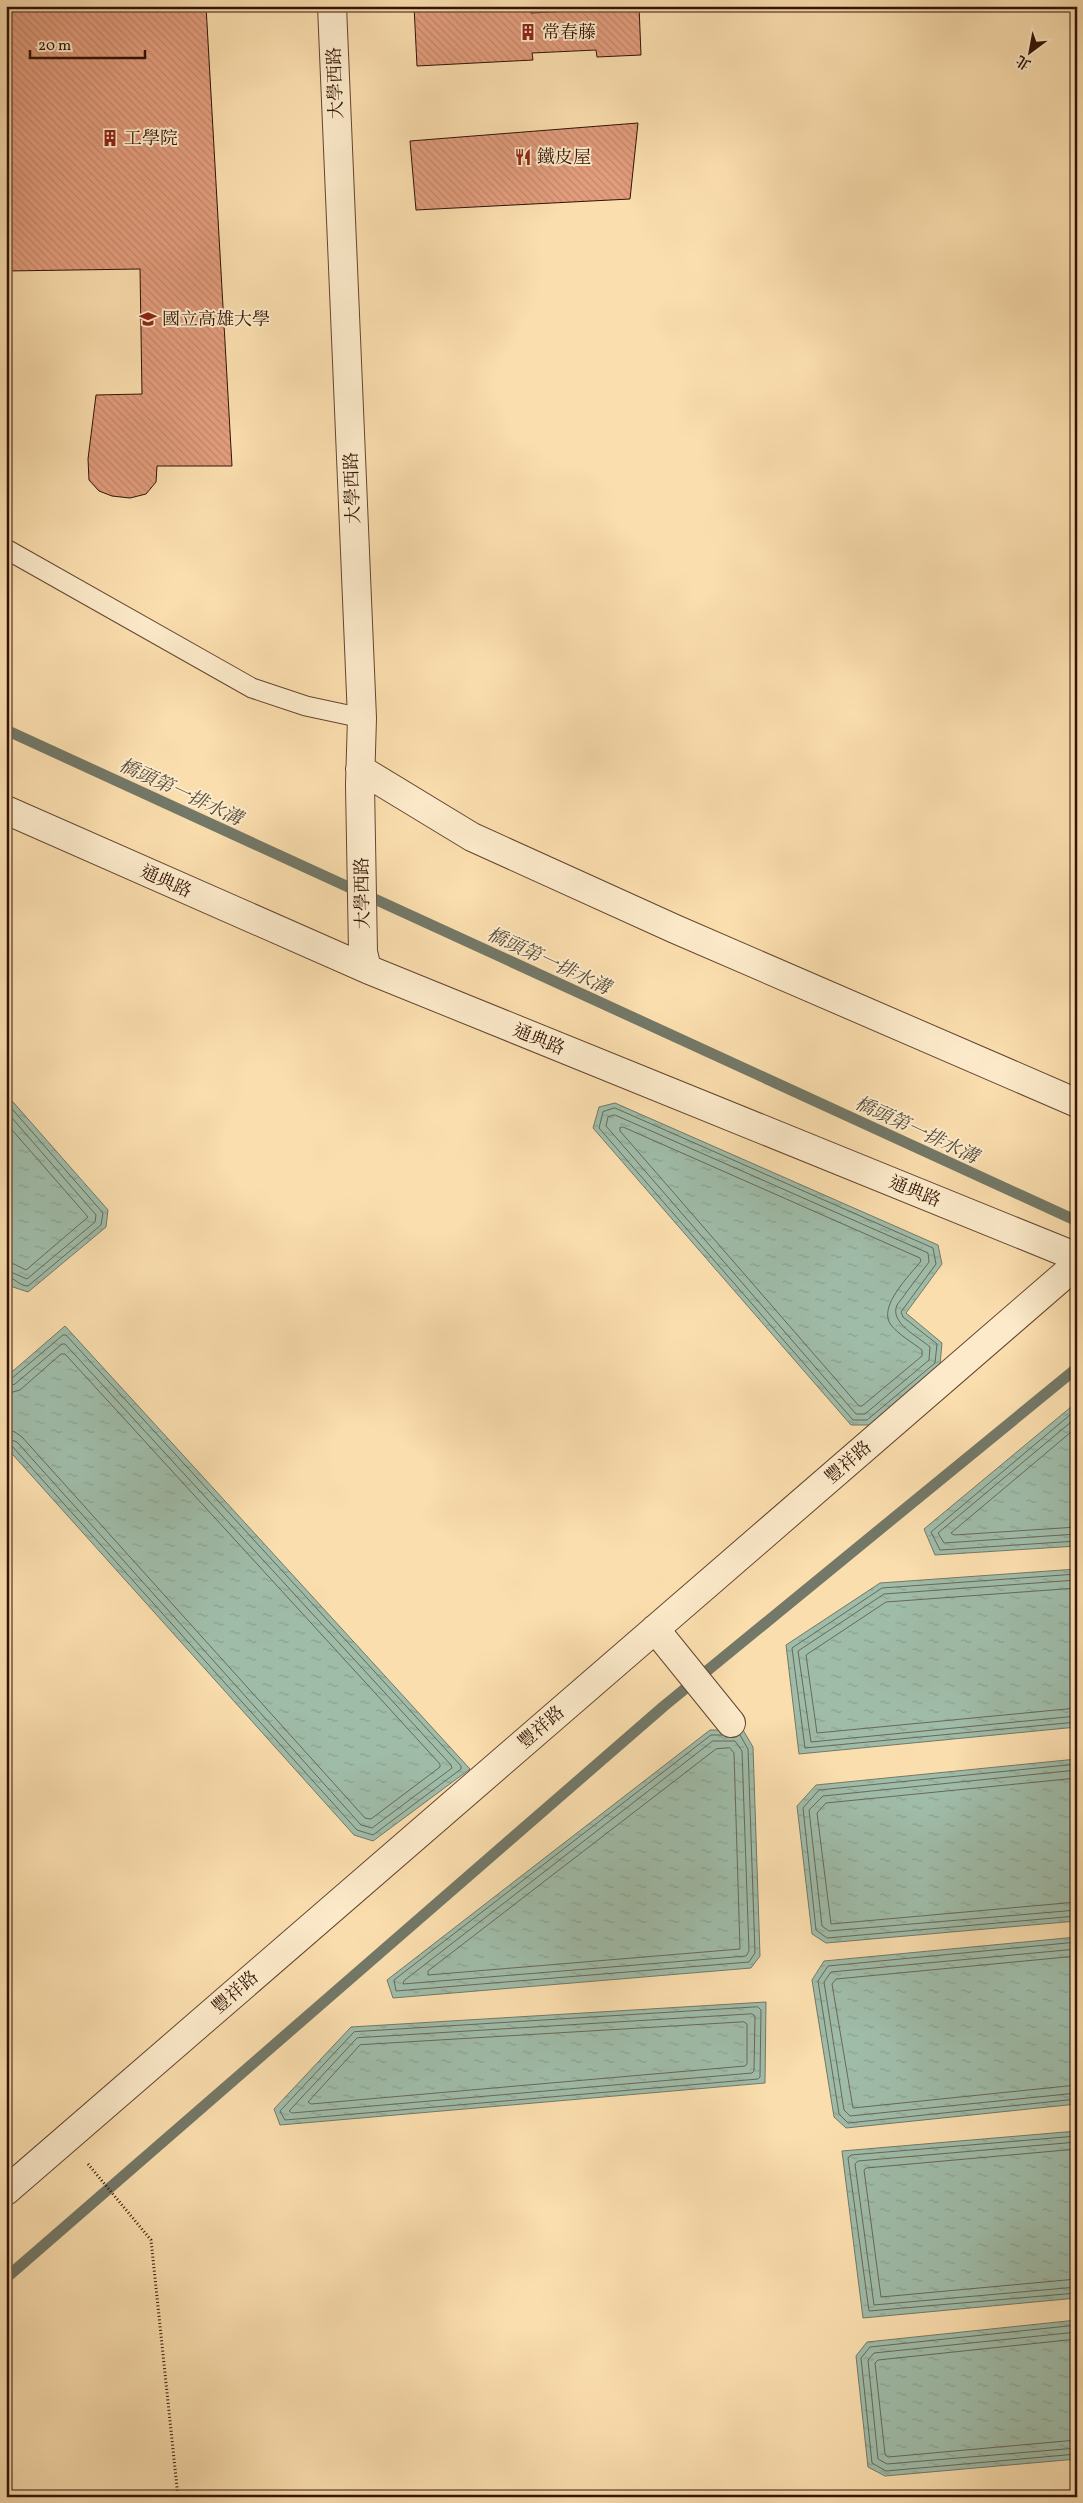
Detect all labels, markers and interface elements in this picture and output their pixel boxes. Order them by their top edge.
place label: 常春藤 [542,21,596,46]
building icon: 常春藤 [518,22,538,42]
scale bar [30,28,145,60]
north arrow [1006,28,1056,78]
text: 20 m [38,36,71,57]
street label: 大學西路 [323,47,350,119]
text: 北 [1013,50,1035,74]
place label: 工學院 [124,127,178,152]
building icon: 工學院 [100,128,120,148]
place label: 鐵皮屋 [537,146,591,171]
restaurant icon: 鐵皮屋 [513,147,533,167]
place label: 國立高雄大學 [162,308,270,333]
school or university icon: 國立高雄大學 [138,309,158,329]
street label: 大學西路 [340,452,367,524]
water label: 橋頭第一排水溝 [114,753,249,834]
street label: 大學西路 [350,857,377,929]
street label: 通典路 [136,860,195,905]
water label: 橋頭第一排水溝 [482,922,617,1003]
street label: 通典路 [509,1019,568,1062]
water label: 橋頭第一排水溝 [850,1091,985,1172]
street label: 通典路 [885,1171,944,1214]
street label: 豐祥路 [820,1436,878,1490]
street label: 豐祥路 [513,1701,571,1755]
street label: 豐祥路 [207,1966,265,2020]

